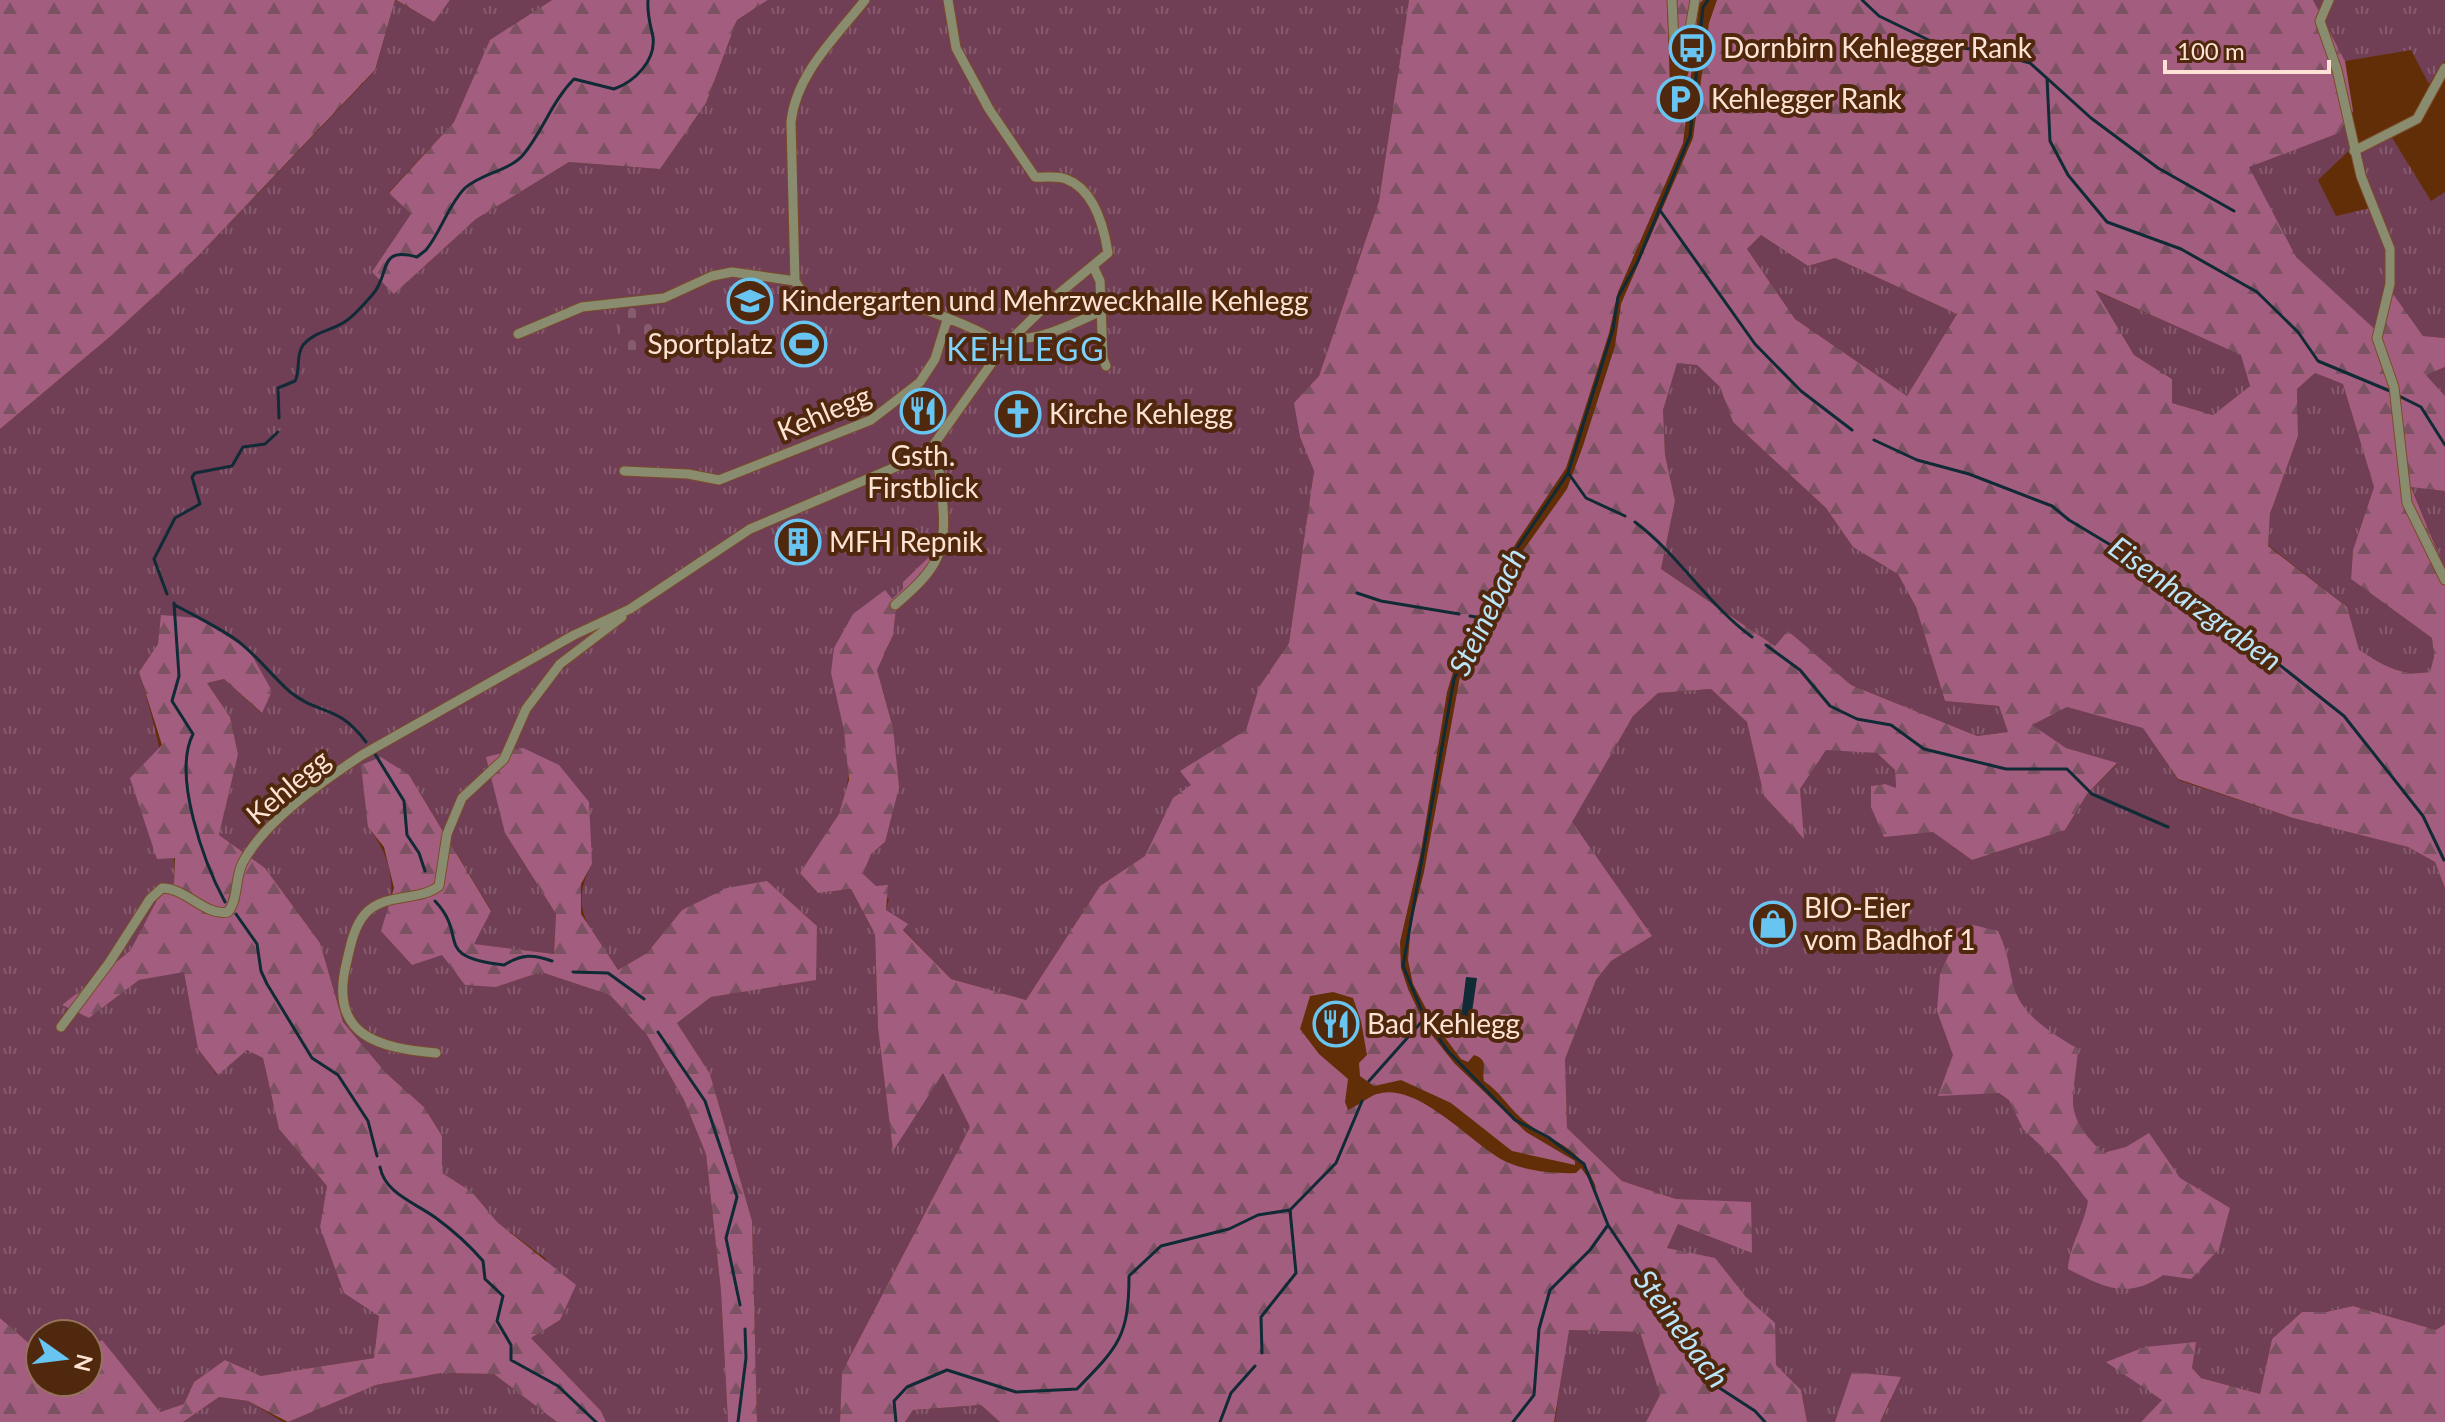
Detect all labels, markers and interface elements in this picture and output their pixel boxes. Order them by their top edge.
bus stop icon: Dornbirn Kehlegger Rank [1668,24,1716,72]
scale bar [2165,24,2329,74]
place label: Dornbirn Kehlegger Rank [1723,30,2033,64]
text: 100 m [2177,36,2245,65]
parking icon: Kehlegger Rank [1656,75,1704,123]
place label: Kehlegger Rank [1711,81,1903,115]
school or university icon: Kindergarten und Mehrzweckhalle Kehlegg [726,277,774,325]
place label: Kindergarten und Mehrzweckhalle Kehlegg [781,283,1309,317]
sports icon: Sportplatz [780,320,828,368]
place label: Sportplatz [648,326,773,360]
district label: KEHLEGG [946,329,1106,368]
street label: Kehlegg [772,377,876,447]
restaurant icon: Gsth. Firstblick [899,387,947,435]
church icon: Kirche Kehlegg [994,390,1042,438]
place label: Kirche Kehlegg [1049,396,1233,430]
place label: Gsth. Firstblick [867,438,979,504]
building icon: MFH Repnik [774,518,822,566]
place label: MFH Repnik [829,524,984,558]
water label: Eisenharzgraben [2103,528,2290,677]
water label: Steinebach [1440,542,1532,681]
street label: Kehlegg [239,742,336,831]
place label: BIO-Eier vom Badhof 1 [1804,890,1976,956]
shop icon: BIO-Eier vom Badhof 1 [1749,900,1797,948]
restaurant icon: Bad Kehlegg [1312,1000,1360,1048]
place label: Bad Kehlegg [1367,1006,1520,1040]
water label: Steinebach [1628,1262,1737,1394]
north arrow [24,1318,104,1398]
text: N [69,1351,99,1374]

